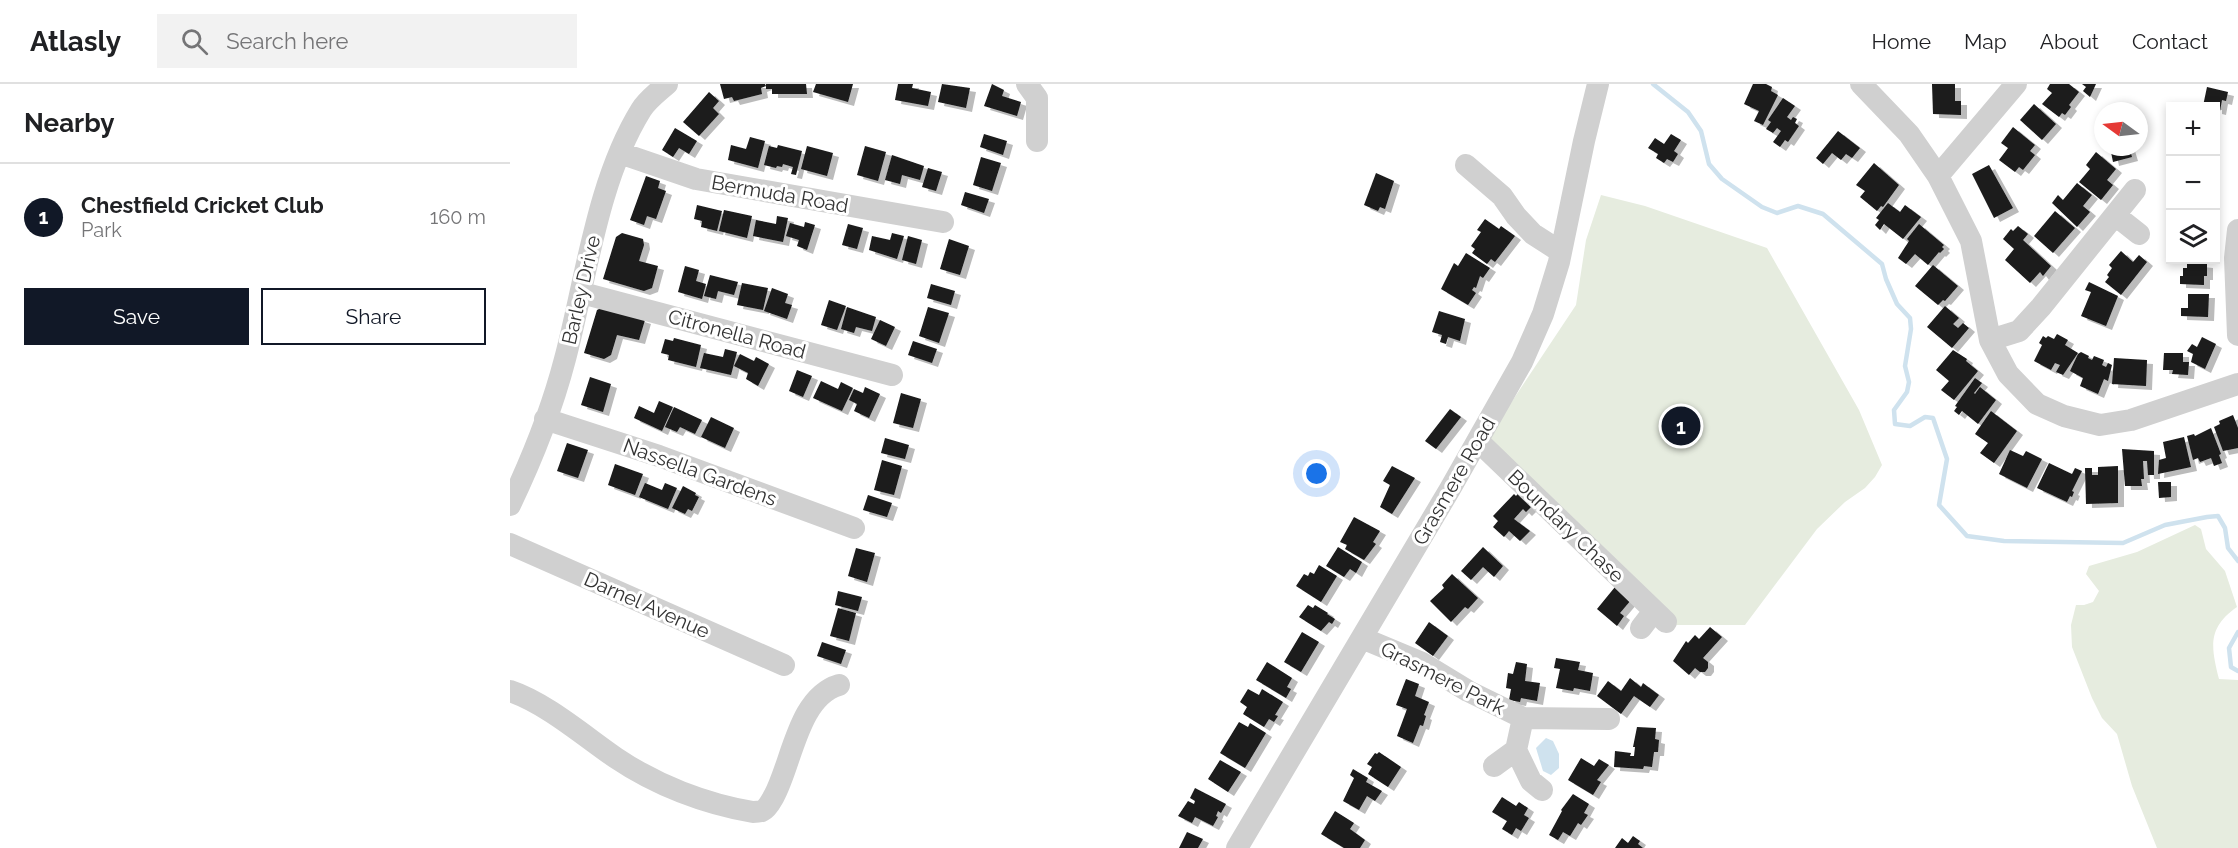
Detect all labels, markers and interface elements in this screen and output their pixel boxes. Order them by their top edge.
search box [157,14,577,68]
text: Atlasly [30,25,121,58]
icon: search [178,25,211,58]
text: Search here [226,28,348,54]
text: Home [1872,29,1931,54]
text: Map [1964,29,2007,54]
text: About [2040,29,2099,54]
text: Contact [2132,29,2208,54]
north arrow [2094,102,2148,156]
map controls [2166,102,2220,264]
button: + [2166,102,2220,156]
text: Nearby [24,108,114,138]
button: − [2166,156,2220,210]
street label: Bermuda Road [710,170,850,218]
text: Chestfield Cricket Club [81,192,324,218]
text: 1 [39,205,48,229]
text: 160 m [430,205,486,229]
button: layers [2166,210,2220,264]
text: Park [81,218,122,242]
street label: Barley Drive [557,233,605,347]
button: Save [24,288,249,345]
button: Share [261,288,486,345]
street label: Citronella Road [665,304,809,364]
pin: 1 [1662,404,1700,448]
street label: Grasmere Road [1408,413,1500,549]
street label: Nassella Gardens [620,433,780,511]
your location [1302,459,1331,488]
street label: Boundary Chase [1503,465,1629,588]
street label: Darnel Avenue [580,567,714,644]
street label: Grasmere Park [1377,636,1510,720]

